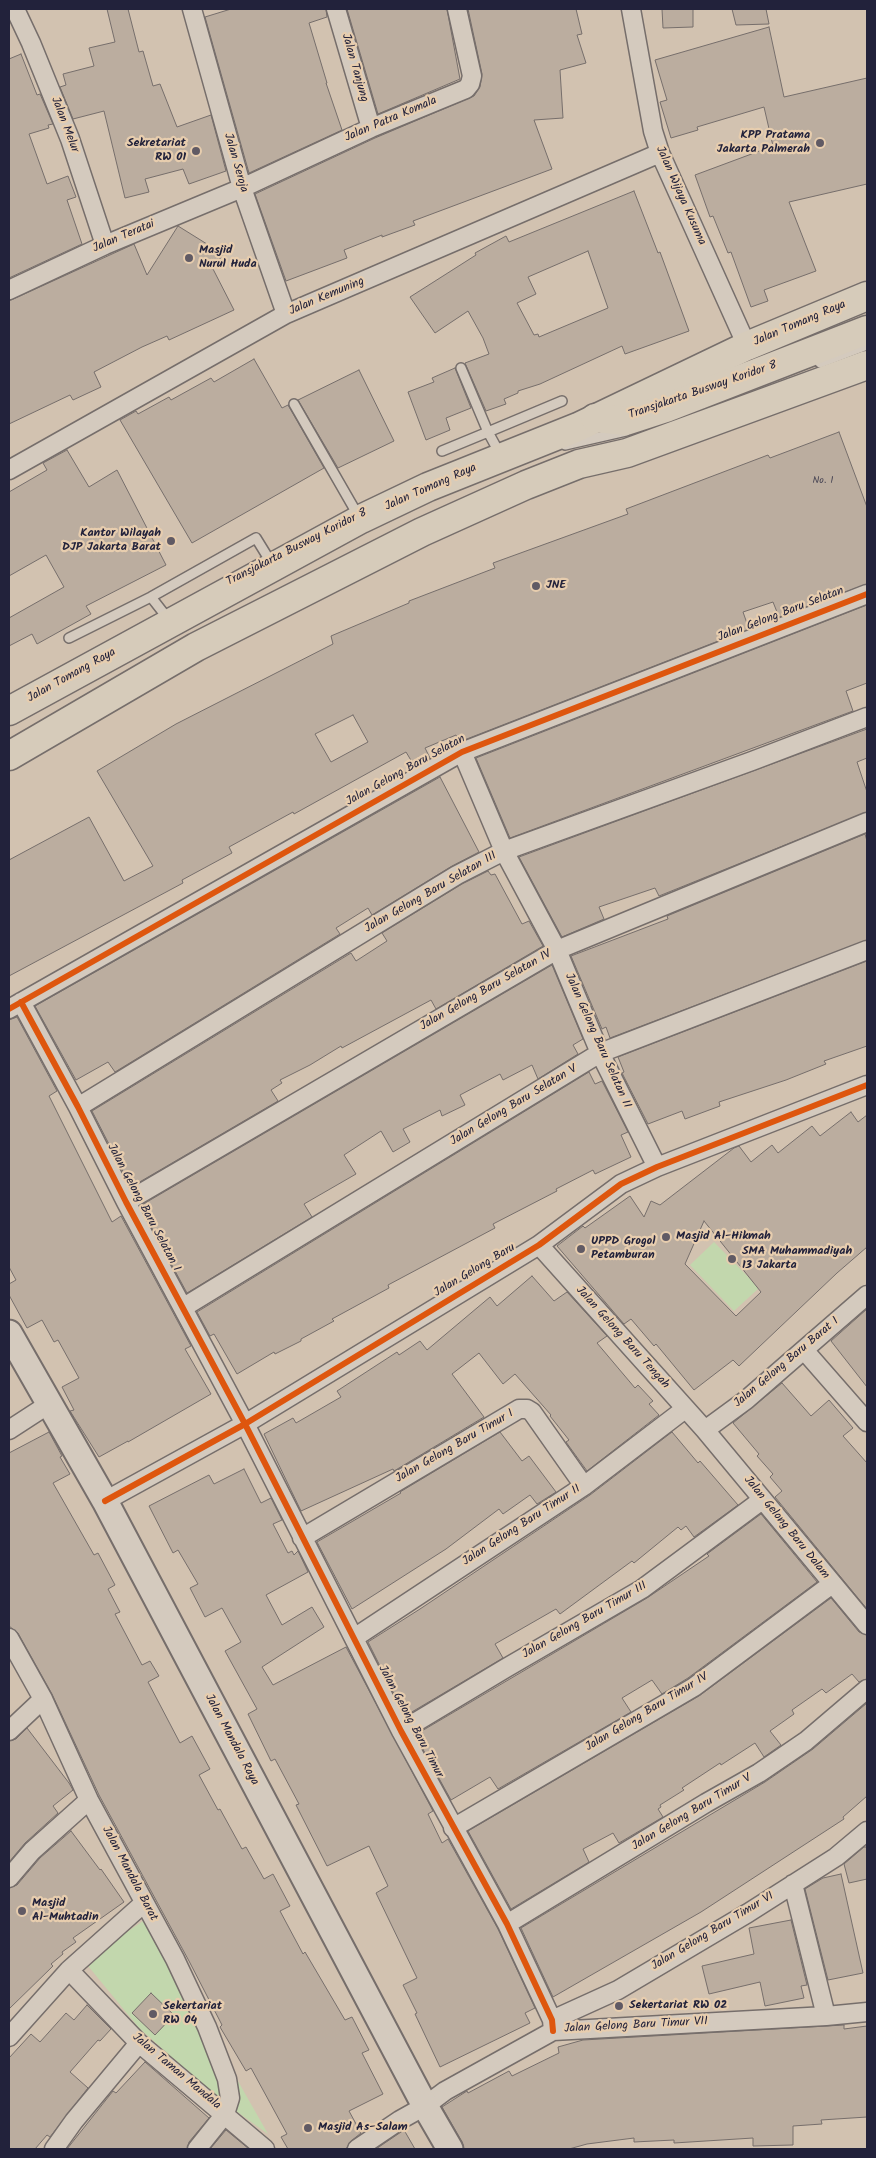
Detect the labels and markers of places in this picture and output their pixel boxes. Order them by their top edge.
place label: KPP Pratama Jakarta Palmerah [717,129,810,157]
place label: Sekretariat RW 01 [127,137,186,165]
marker: KPP Pratama Jakarta Palmerah [814,137,826,149]
marker: Sekretariat RW 01 [190,145,202,157]
place label: Masjid Nurul Huda [199,244,257,272]
marker: Masjid Nurul Huda [183,252,195,264]
place label: Kantor Wilayah DJP Jakarta Barat [62,527,161,555]
marker: Kantor Wilayah DJP Jakarta Barat [165,535,177,547]
place label: JNE [546,579,566,593]
marker: JNE [530,580,542,592]
place label: Masjid Al-Hikmah [676,1230,771,1244]
marker: Masjid Al-Hikmah [660,1231,672,1243]
place label: UPPD Grogol Petamburan [591,1235,655,1263]
marker: UPPD Grogol Petamburan [575,1243,587,1255]
place label: SMA Muhammadiyah 13 Jakarta [742,1245,852,1273]
marker: SMA Muhammadiyah 13 Jakarta [726,1253,738,1265]
place label: Masjid Al-Muhtadin [32,1897,99,1925]
marker: Masjid Al-Muhtadin [16,1905,28,1917]
place label: Sekertariat RW 02 [629,1999,727,2013]
place label: Sekertariat RW 04 [163,2000,222,2028]
marker: Sekertariat RW 02 [613,2000,625,2012]
marker: Sekertariat RW 04 [147,2008,159,2020]
place label: Masjid As-Salam [318,2121,408,2135]
marker: Masjid As-Salam [302,2122,314,2134]

